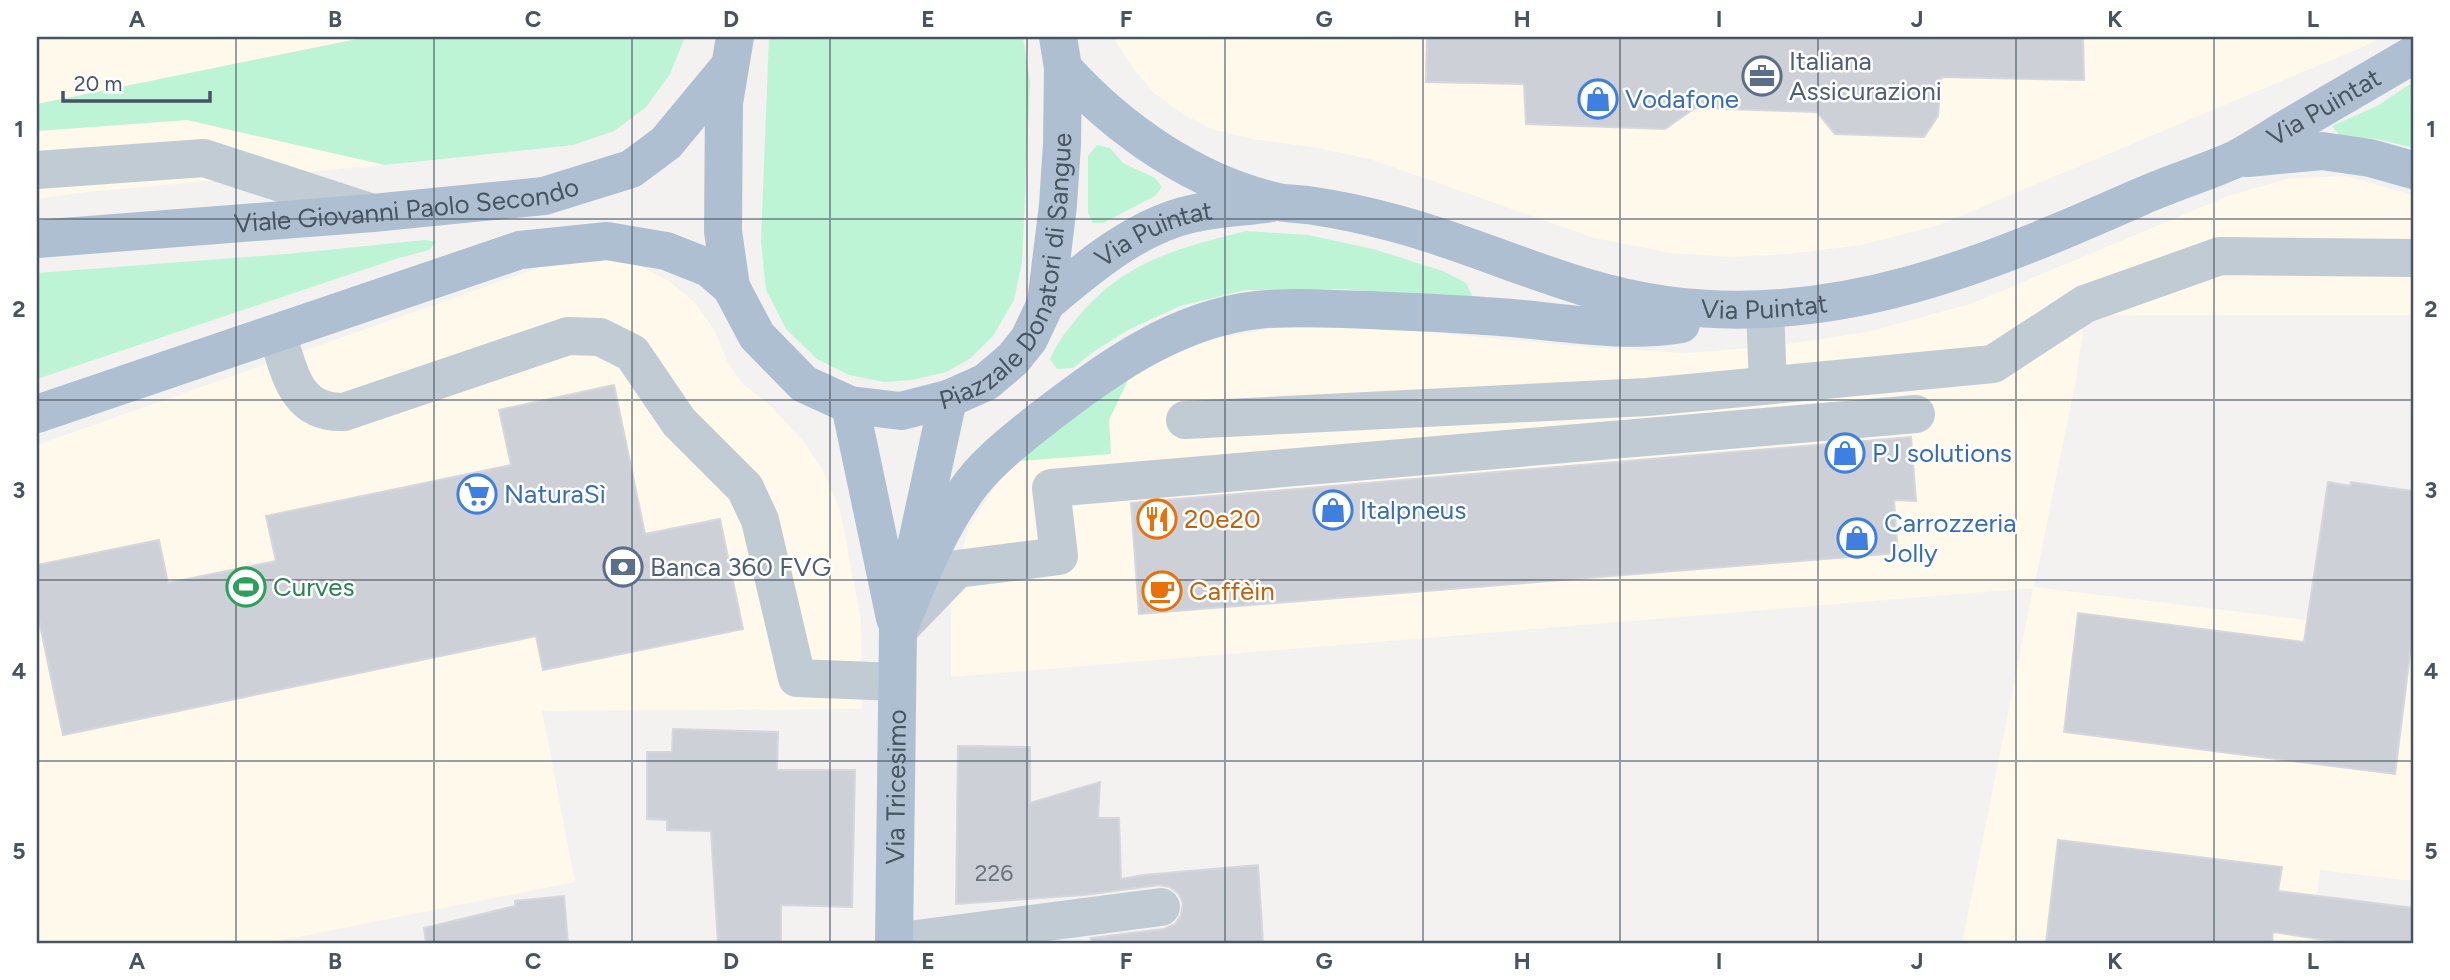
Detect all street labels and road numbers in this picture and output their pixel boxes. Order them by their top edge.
street label: Via Puintat [2261,61,2387,153]
street label: Piazzale Donatori di Sangue [936,133,1078,417]
street label: Viale Giovanni Paolo Secondo [233,170,583,240]
street label: Via Puintat [1088,194,1215,274]
street label: Via Puintat [1700,287,1830,326]
street label: Via Tricesimo [879,709,913,865]

